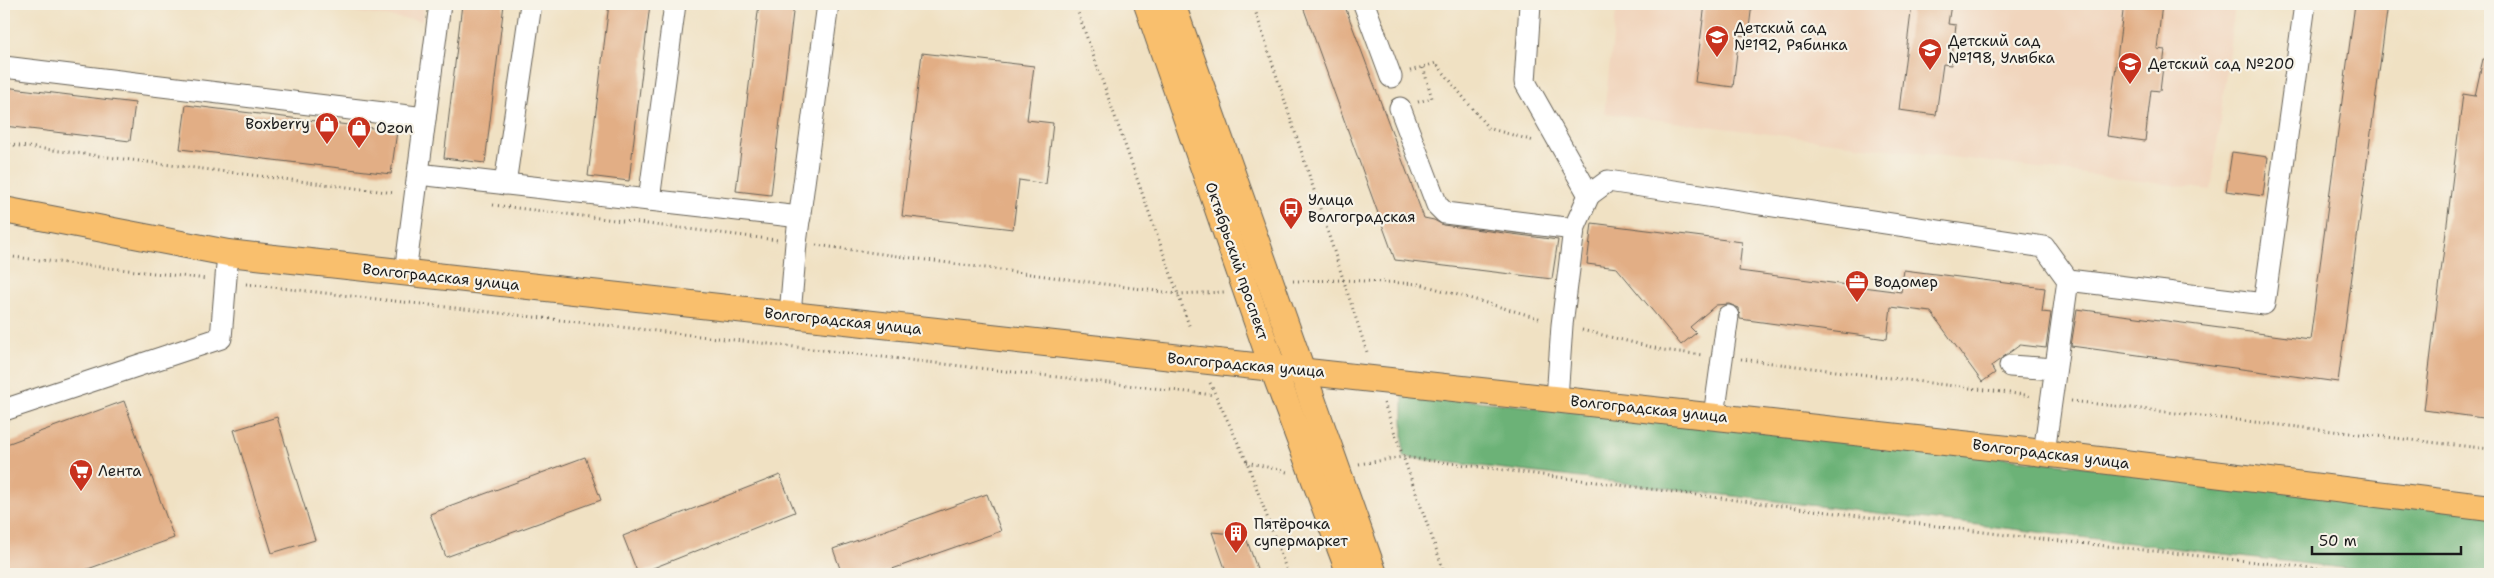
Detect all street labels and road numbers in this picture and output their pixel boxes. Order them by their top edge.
street label: Октябрьский проспект [1201,179,1274,343]
street label: Волгоградская улица [361,259,521,295]
street label: Волгоградская улица [763,303,923,339]
street label: Волгоградская улица [1166,348,1326,382]
street label: Волгоградская улица [1569,391,1729,427]
street label: Волгоградская улица [1971,434,2131,474]

